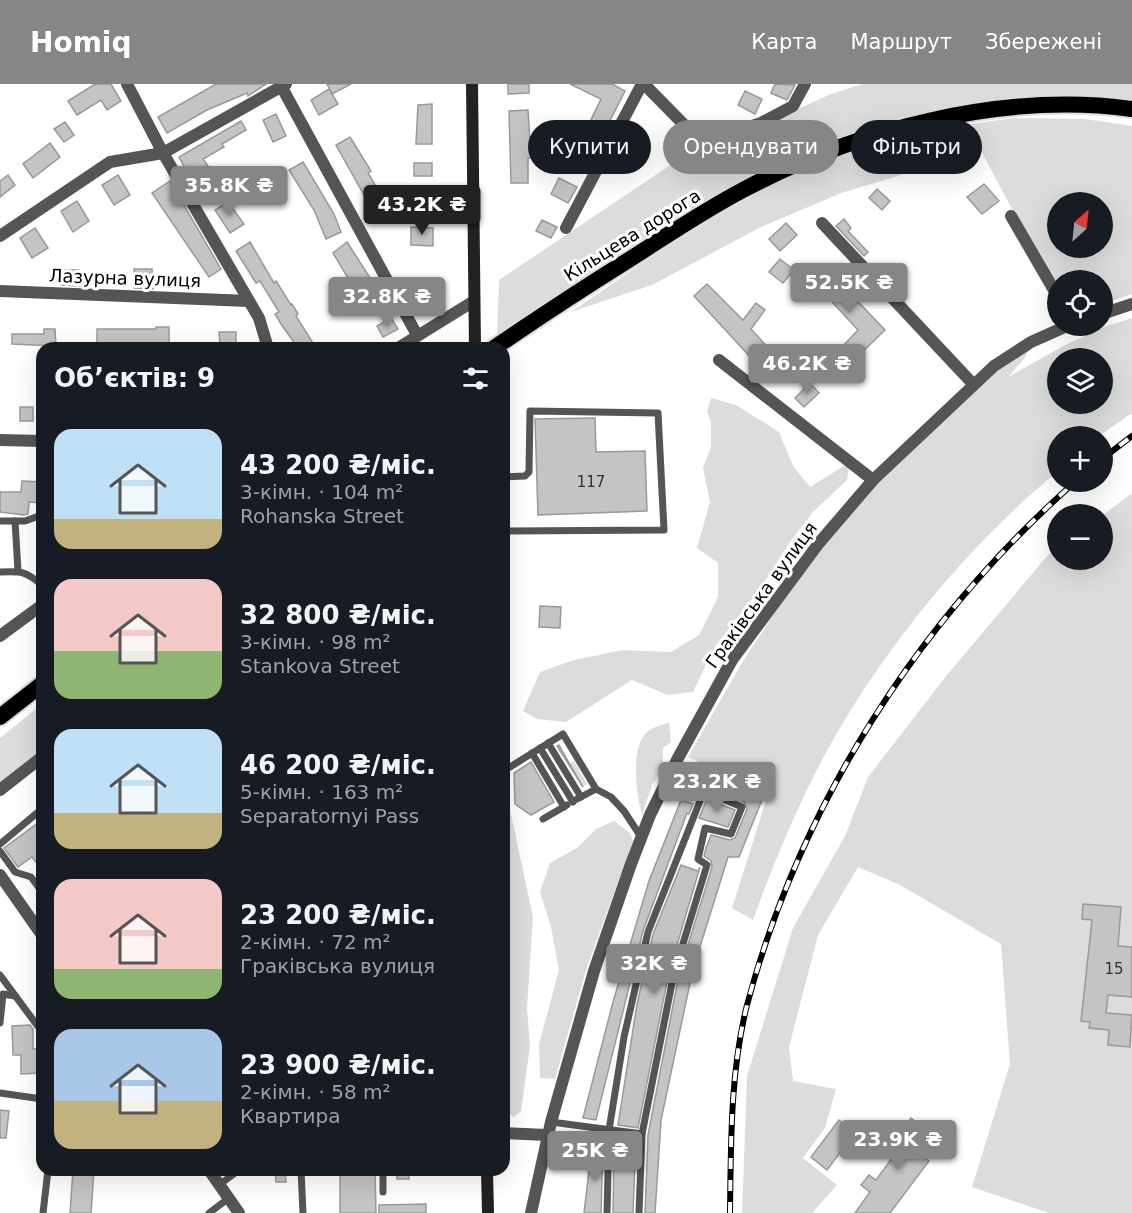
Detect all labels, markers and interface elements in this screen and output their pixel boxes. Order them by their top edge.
text: Homiq [30,26,132,59]
text: Карта [751,30,817,54]
text: Маршрут [850,30,952,54]
text: Збережені [985,30,1102,54]
chip: Купити [528,120,651,174]
chip: Орендувати [663,120,839,174]
chip: Фільтри [851,120,982,174]
pin: 35.8K ₴ [174,166,284,217]
text: 35.8K ₴ [185,173,274,197]
pin: 43.2K ₴ [367,185,477,236]
street label: Кільцева дорога [560,185,704,285]
text: 43.2K ₴ [378,192,467,216]
north arrow [1047,192,1113,258]
map controls [1047,192,1113,570]
pin: 52.5K ₴ [794,263,904,314]
street label: Лазурна вулиця [49,265,201,291]
text: 52.5K ₴ [805,270,894,294]
button: locate [1047,270,1113,336]
pin: 32.8K ₴ [332,277,442,328]
text: 32.8K ₴ [343,284,432,308]
pin: 46.2K ₴ [752,344,862,395]
button: layers [1047,348,1113,414]
text: 46.2K ₴ [763,351,852,375]
icon: filters [459,362,492,395]
text: Об’єктів: 9 [54,363,215,393]
button: + [1047,426,1113,492]
text: 43 200 ₴/міс. [240,450,436,480]
icon: home [102,453,174,525]
house number: 117 [577,473,605,491]
text: 3-кімн. · 104 m² [240,480,403,504]
text: Rohanska Street [240,504,404,528]
button: − [1047,504,1113,570]
street label: Граківська вулиця [701,518,821,672]
text: 32 800 ₴/міс. [240,600,436,630]
icon: home [102,603,174,675]
text: 3-кімн. · 98 m² [240,630,390,654]
text: Stankova Street [240,654,400,678]
text: 46 200 ₴/міс. [240,750,436,780]
icon: home [102,753,174,825]
pin: 23.2K ₴ [662,762,772,813]
text: 23.2K ₴ [673,769,762,793]
text: 5-кімн. · 163 m² [240,780,403,804]
text: Separatornyi Pass [240,804,419,828]
text: 23 200 ₴/міс. [240,900,436,930]
icon: home [102,903,174,975]
text: 2-кімн. · 72 m² [240,930,390,954]
pin: 32K ₴ [612,944,696,995]
text: 32K ₴ [620,951,688,975]
text: Граківська вулиця [240,954,435,978]
house number: 15 [1104,960,1124,978]
text: 23 900 ₴/міс. [240,1050,436,1080]
icon: home [102,1053,174,1125]
text: 2-кімн. · 58 m² [240,1080,390,1104]
text: Квартира [240,1104,341,1128]
pin: 23.9K ₴ [843,1120,953,1171]
text: 23.9K ₴ [854,1127,943,1151]
pin: 25K ₴ [553,1131,637,1182]
text: 25K ₴ [561,1138,629,1162]

